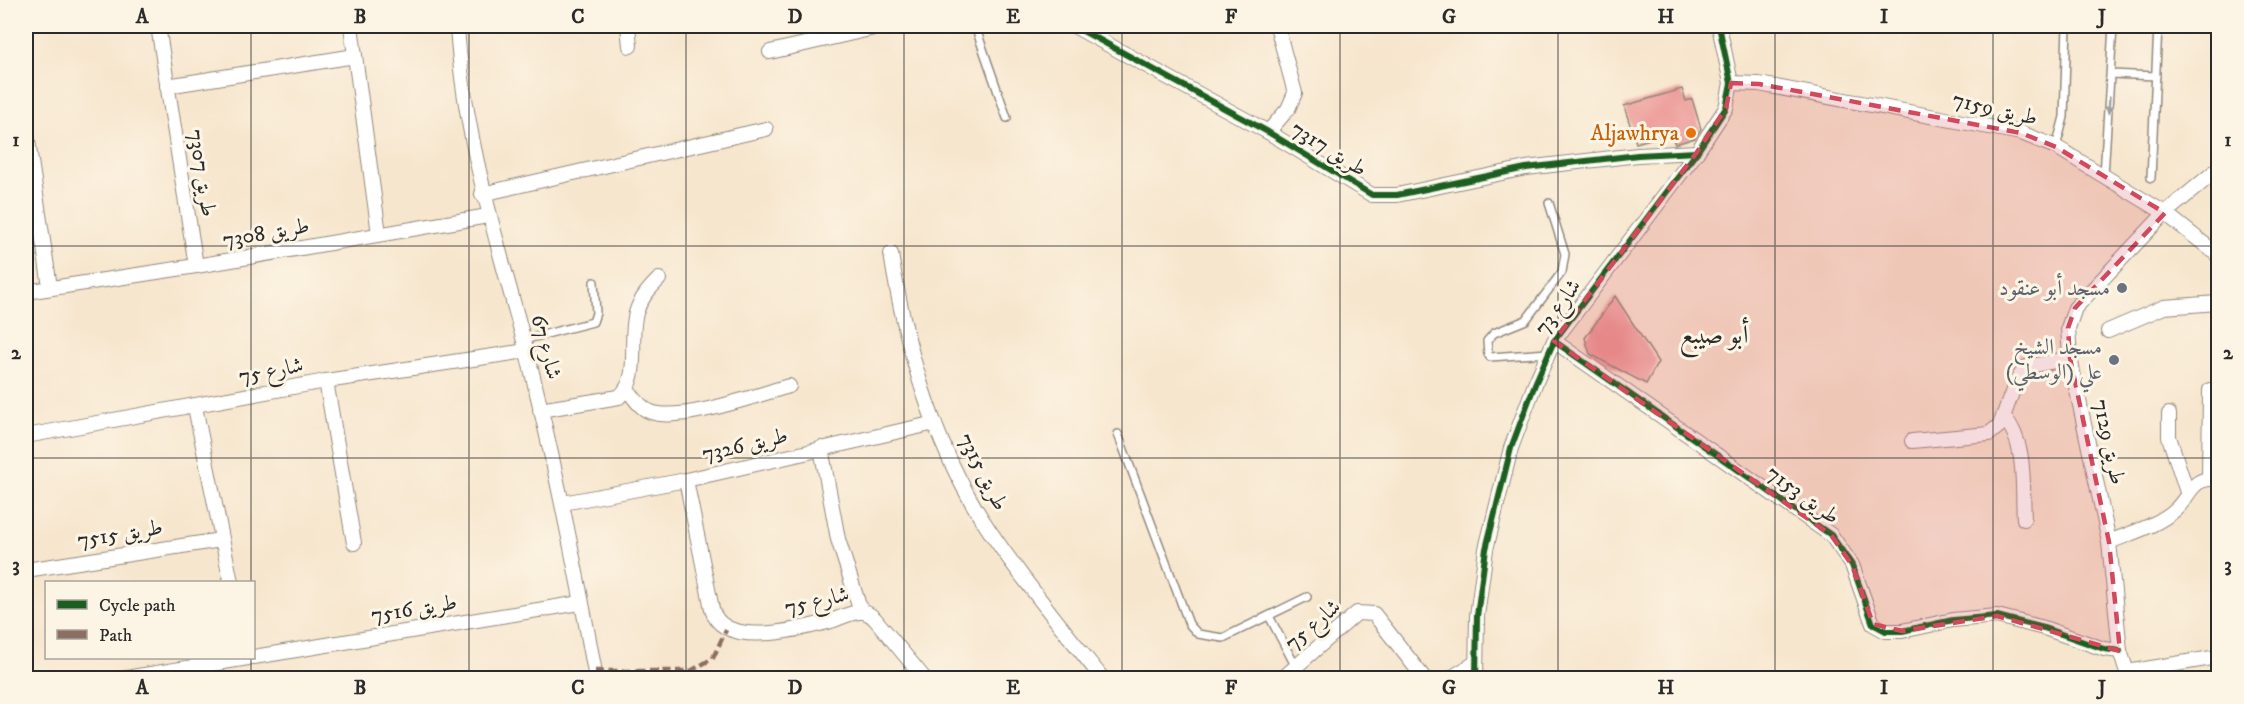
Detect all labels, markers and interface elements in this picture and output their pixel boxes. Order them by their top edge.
text: A [135,5,150,30]
text: B [354,5,366,30]
text: C [571,5,585,30]
text: D [788,5,803,30]
text: E [1006,5,1020,30]
text: F [1225,5,1238,30]
text: G [1442,5,1456,30]
text: H [1658,5,1675,30]
text: I [1880,5,1888,30]
text: J [2096,5,2106,30]
street label: طريق 7159 [1950,86,2040,132]
one-way arrow [2104,95,2113,114]
street label: طريق 7317 [1286,115,1372,183]
place label: Aljawhrya [1590,120,1680,147]
marker: Aljawhrya [1684,126,1698,140]
street label: طريق 7307 [182,127,222,219]
text: 1 [12,128,20,153]
text: 1 [2224,128,2232,153]
street label: طريق 7308 [221,212,311,254]
place label: مسجد أبو عنقود [1999,272,2110,302]
street label: شارع 73 [1529,274,1591,343]
marker: مسجد أبو عنقود [2115,281,2129,295]
street label: شارع 67 [521,312,568,383]
district label: أبو صيبع [1679,317,1749,358]
place label: مسجد الشيخ علي (الوسطي) [2006,334,2102,393]
text: 2 [11,341,22,366]
text: 2 [2223,341,2234,366]
street label: شارع 75 [236,352,306,394]
marker: مسجد الشيخ علي (الوسطي) [2107,353,2121,367]
street label: طريق 7129 [2087,397,2131,487]
street label: طريق 7326 [700,422,790,468]
street label: طريق 7315 [952,429,1014,515]
street label: طريق 7153 [1761,459,1845,531]
street label: طريق 7515 [75,514,165,554]
text: 3 [12,553,20,578]
text: 3 [2224,553,2232,578]
street label: شارع 75 [782,580,853,625]
legend [45,581,255,659]
street label: طريق 7516 [369,589,459,629]
street label: شارع 75 [1279,593,1349,660]
text: Cycle path [99,595,176,617]
text: Path [99,625,133,647]
text: A [135,676,150,701]
text: B [354,676,366,701]
text: C [571,676,585,701]
text: D [788,676,803,701]
text: E [1006,676,1020,701]
text: F [1225,676,1238,701]
text: G [1442,676,1456,701]
text: H [1658,676,1675,701]
text: I [1880,676,1888,701]
text: J [2096,676,2106,701]

